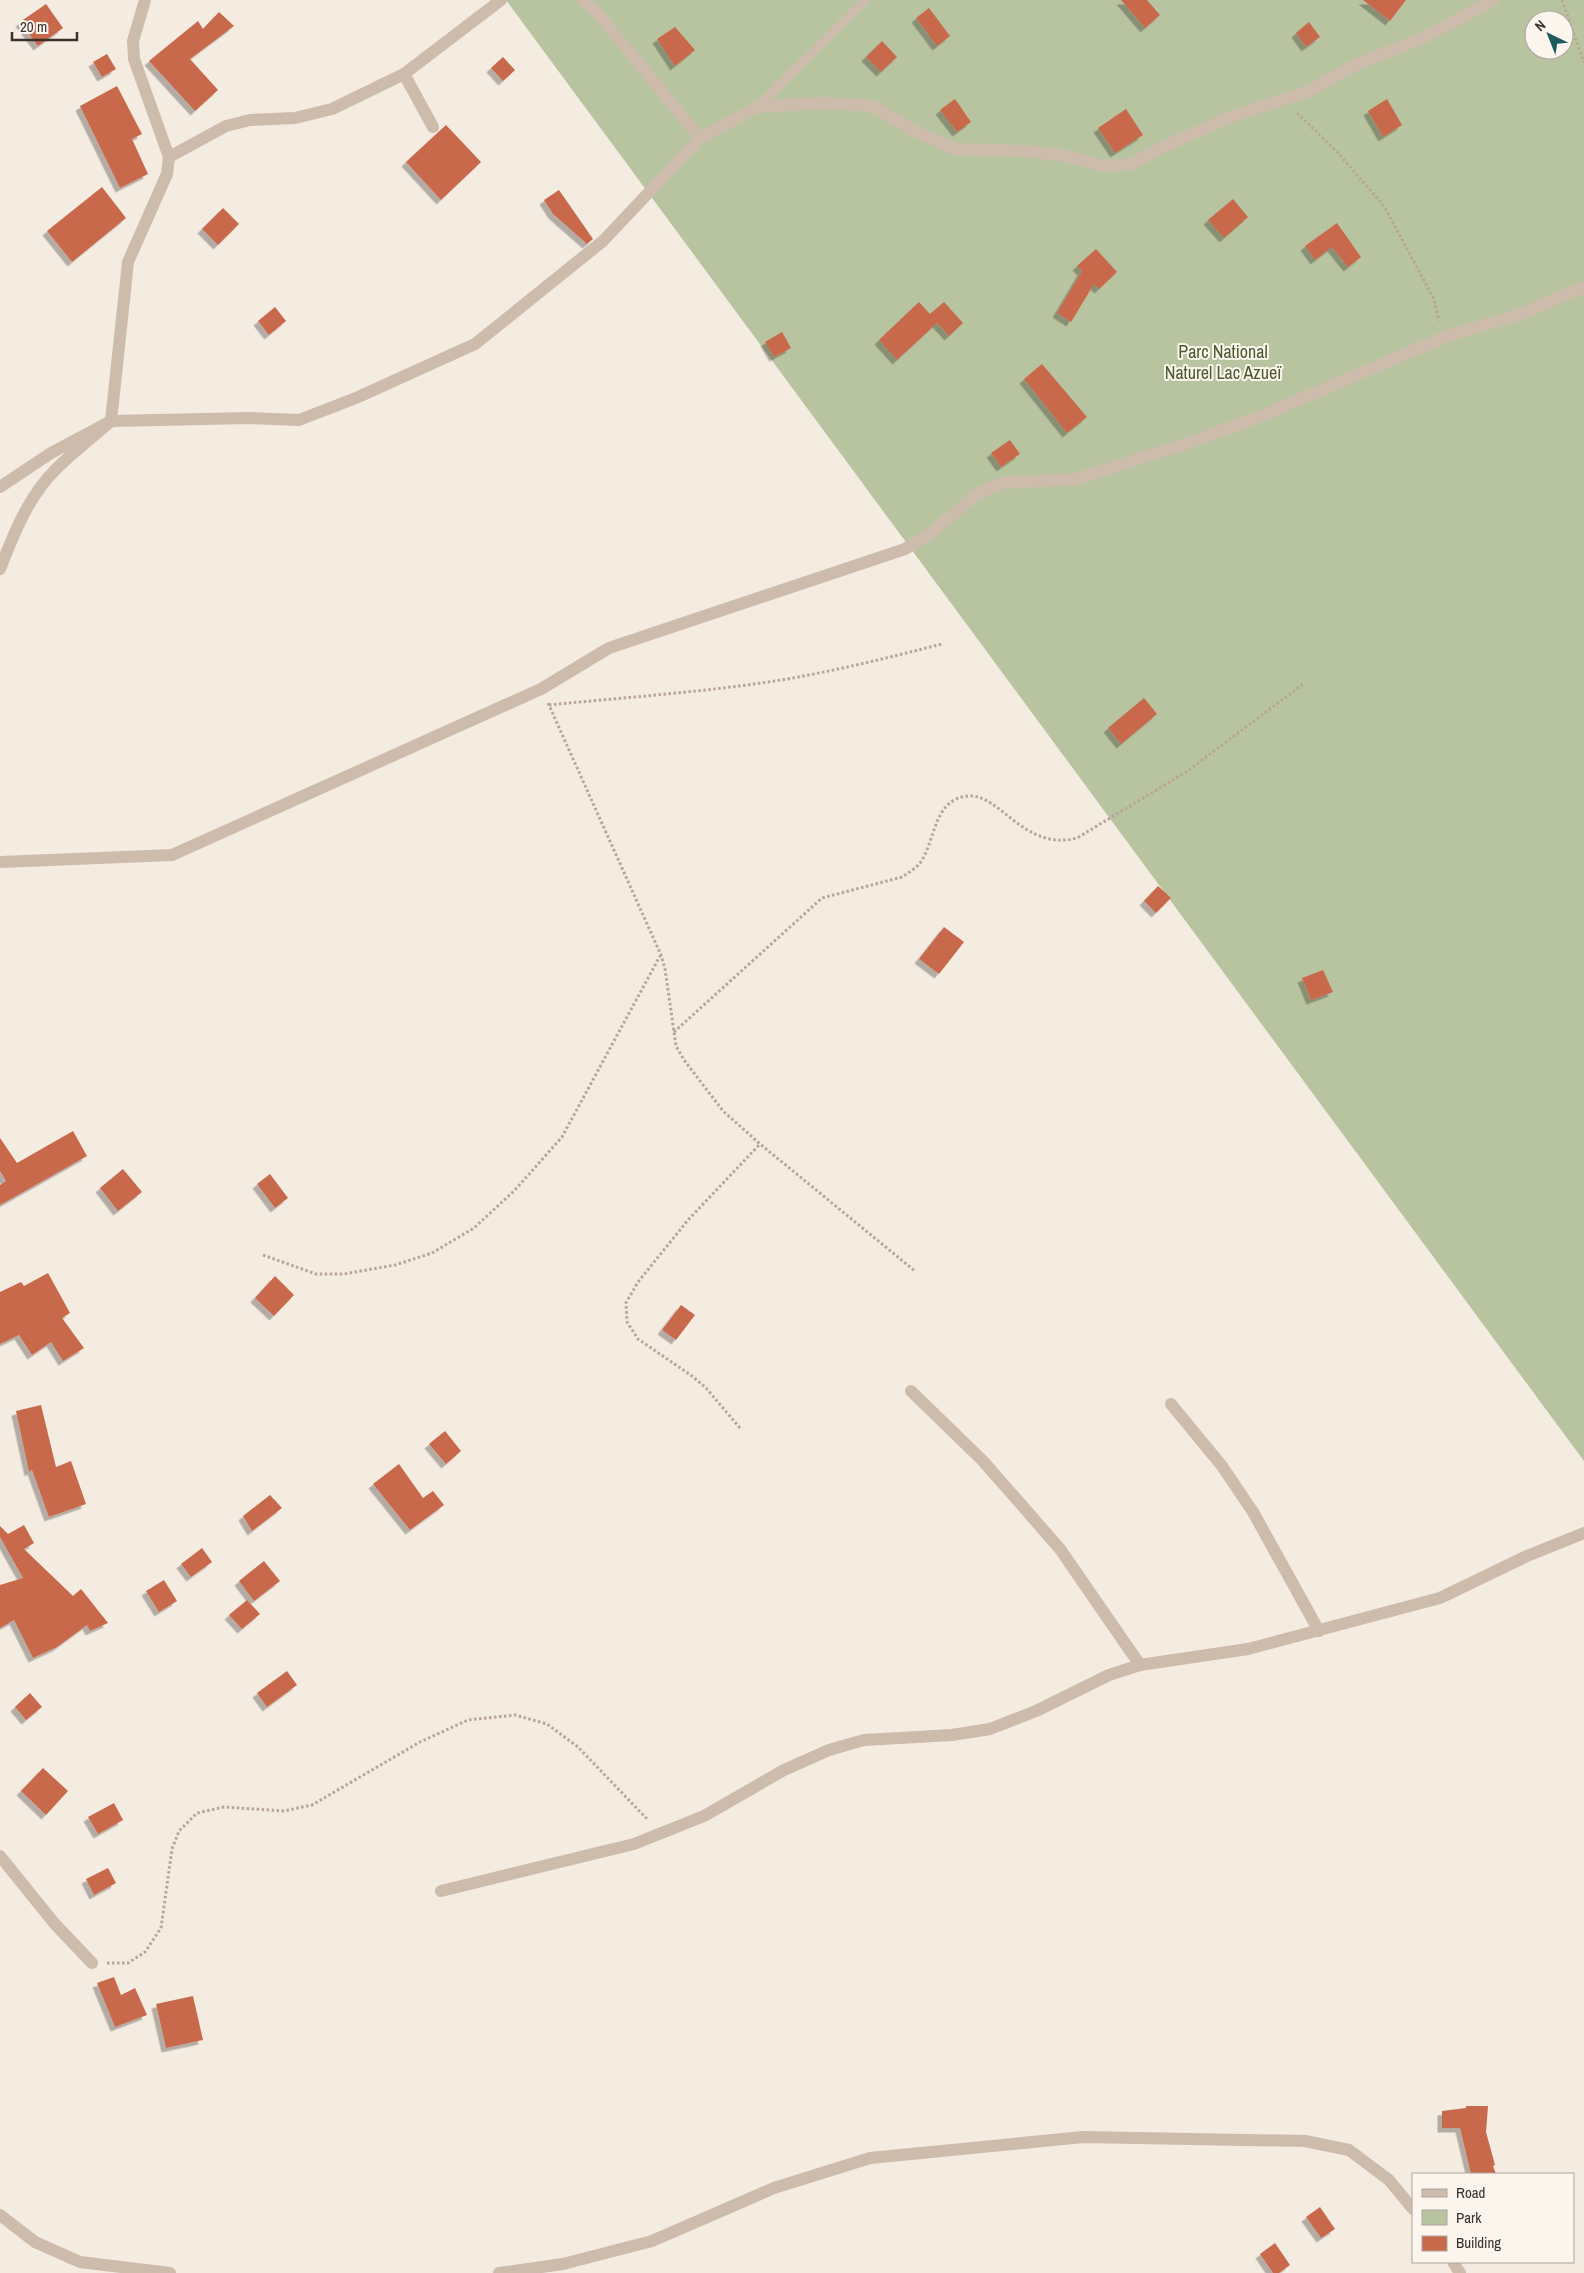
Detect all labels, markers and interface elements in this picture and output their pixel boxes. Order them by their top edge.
scale bar [12,10,78,42]
north arrow [1524,10,1574,60]
text: 20 m [20,16,47,37]
text: N [1531,16,1549,35]
park label: Parc National Naturel Lac Azueï [1165,339,1282,385]
legend [1412,2173,1574,2263]
text: Road [1456,2182,1485,2203]
text: Park [1456,2207,1482,2228]
text: Building [1456,2232,1501,2253]

